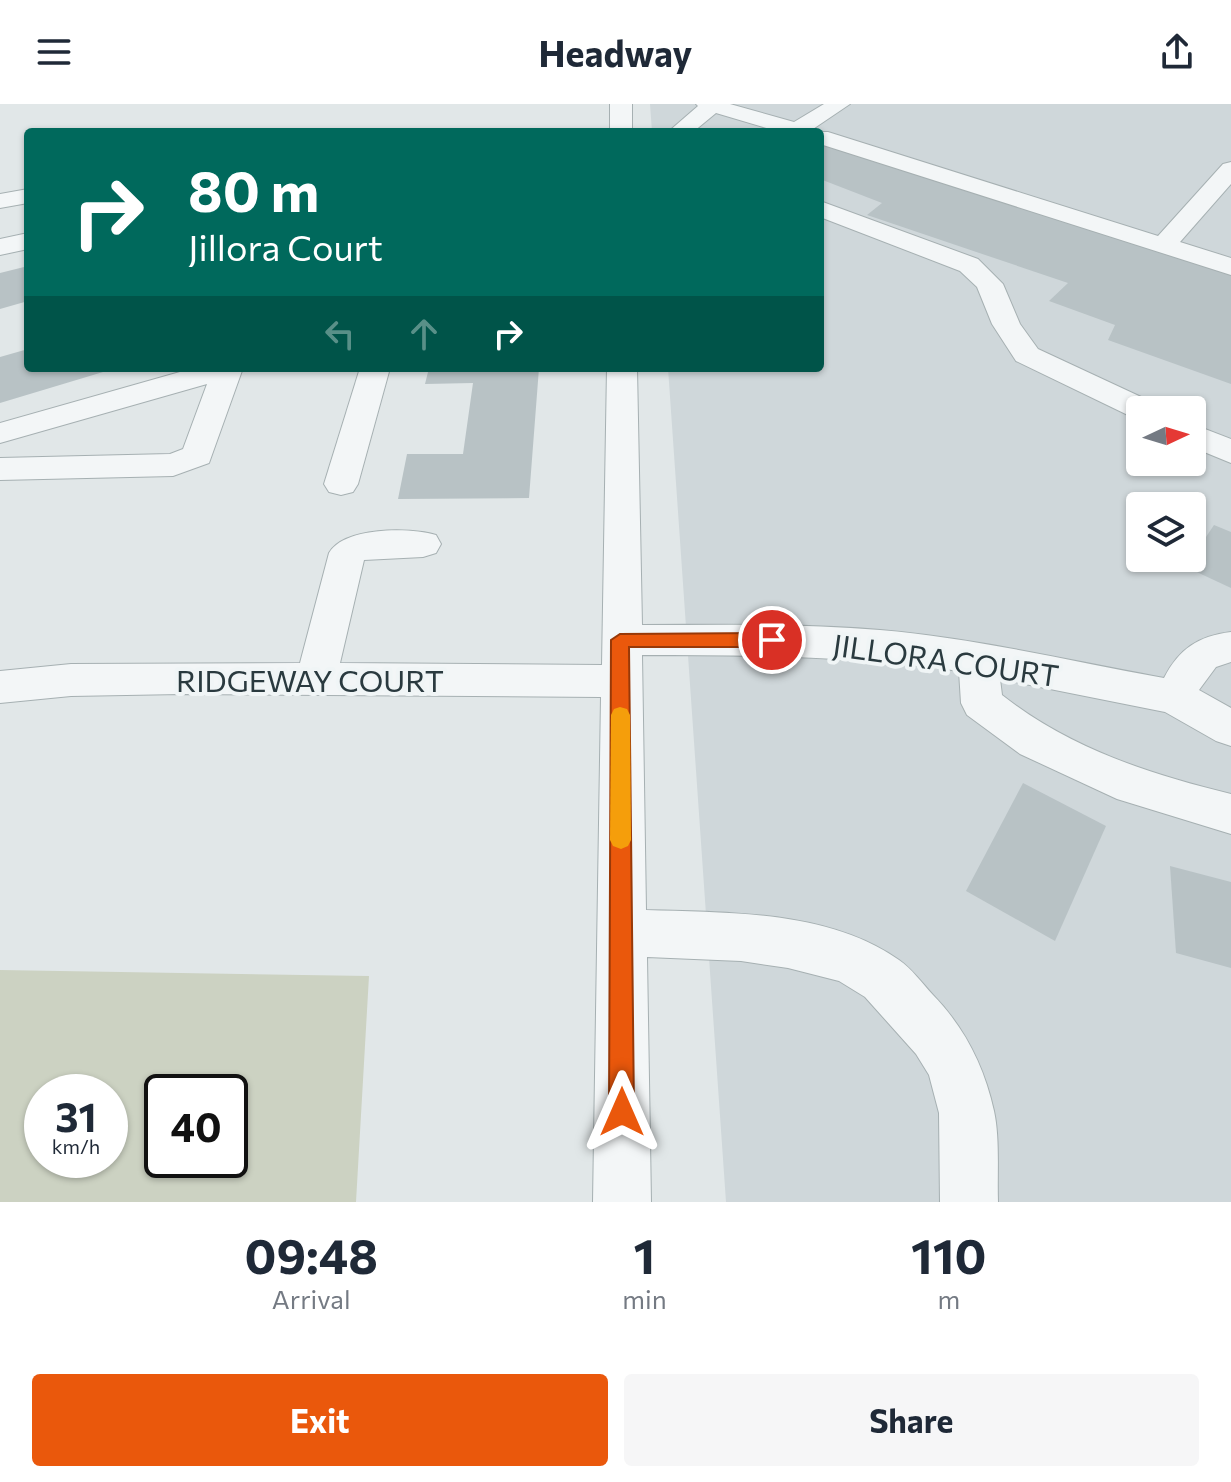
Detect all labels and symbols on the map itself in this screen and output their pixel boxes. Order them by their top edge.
north arrow [1126,396,1206,476]
pin [738,606,806,674]
street label: JILLORA COURT [831,625,1061,693]
street label: RIDGEWAY COURT [176,661,444,698]
position arrow [580,1070,664,1154]
speed limit sign: 40 [144,1074,248,1178]

